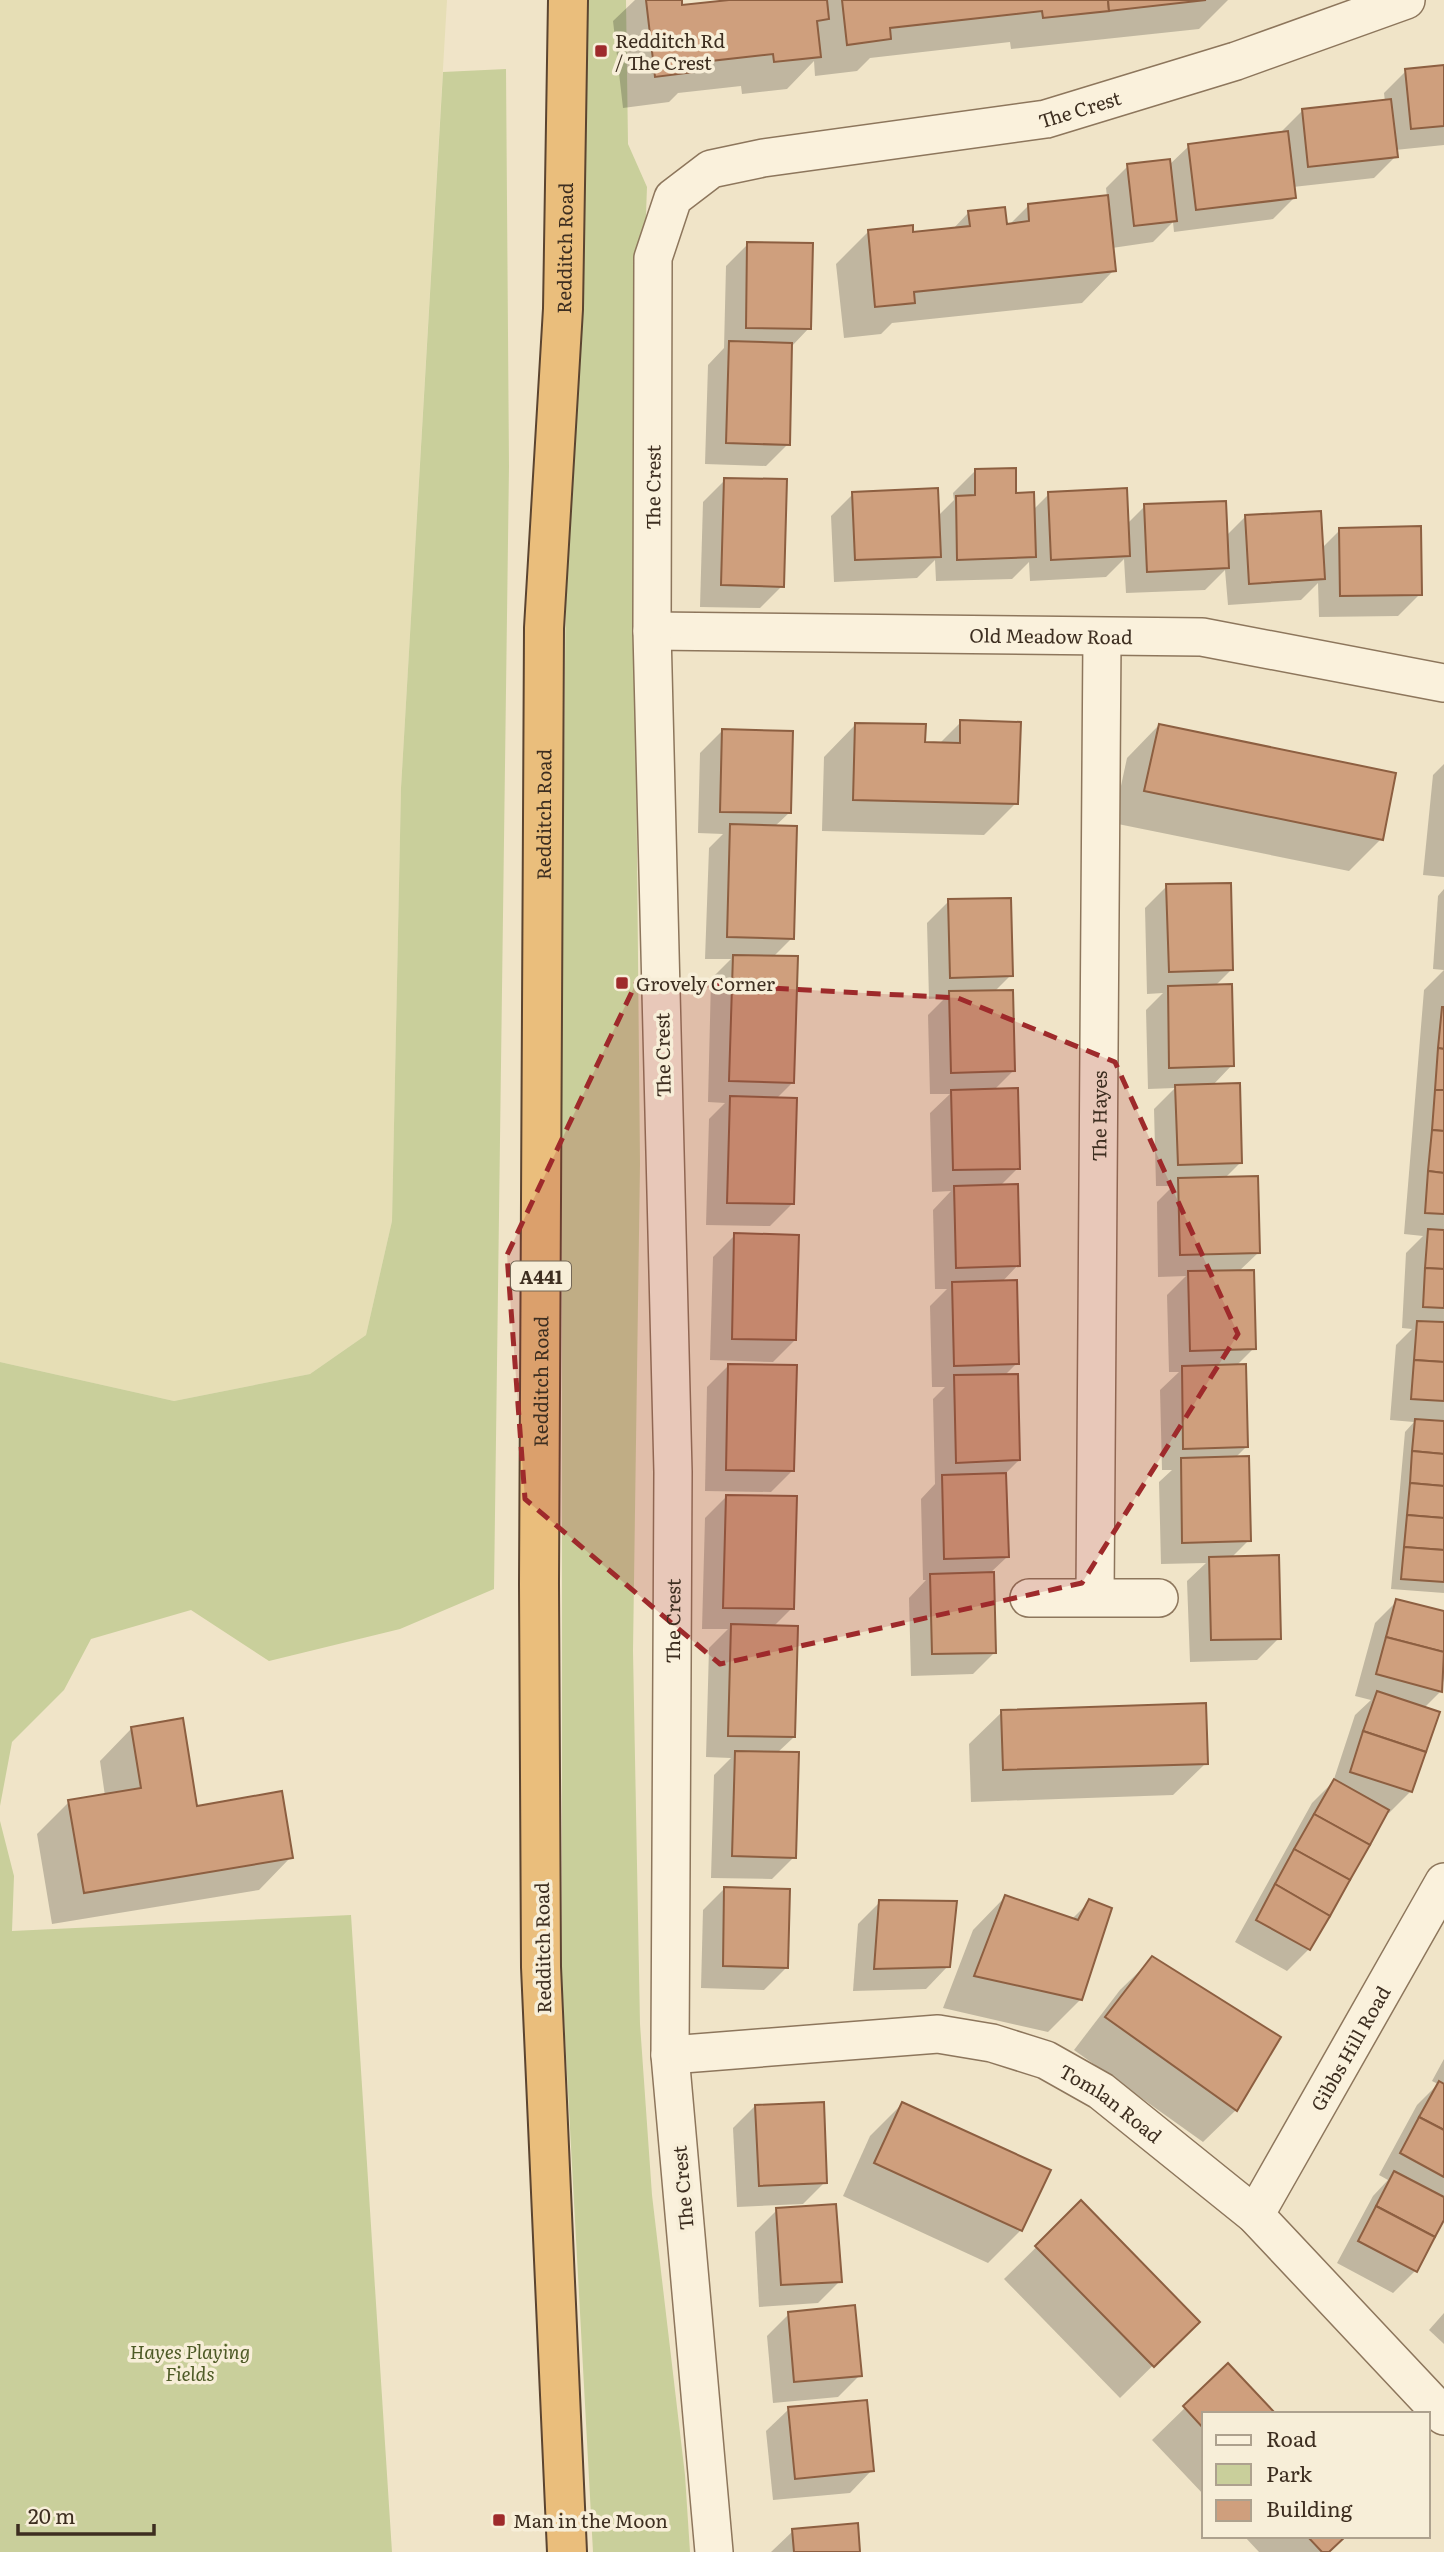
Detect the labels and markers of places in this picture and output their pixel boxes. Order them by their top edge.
place label: Redditch Rd / The Crest [615,26,725,76]
marker: Redditch Rd / The Crest [593,43,609,59]
place label: Grovely Corner [636,969,775,997]
marker: Grovely Corner [614,975,630,991]
place label: Man in the Moon [513,2506,668,2534]
marker: Man in the Moon [491,2512,507,2528]

